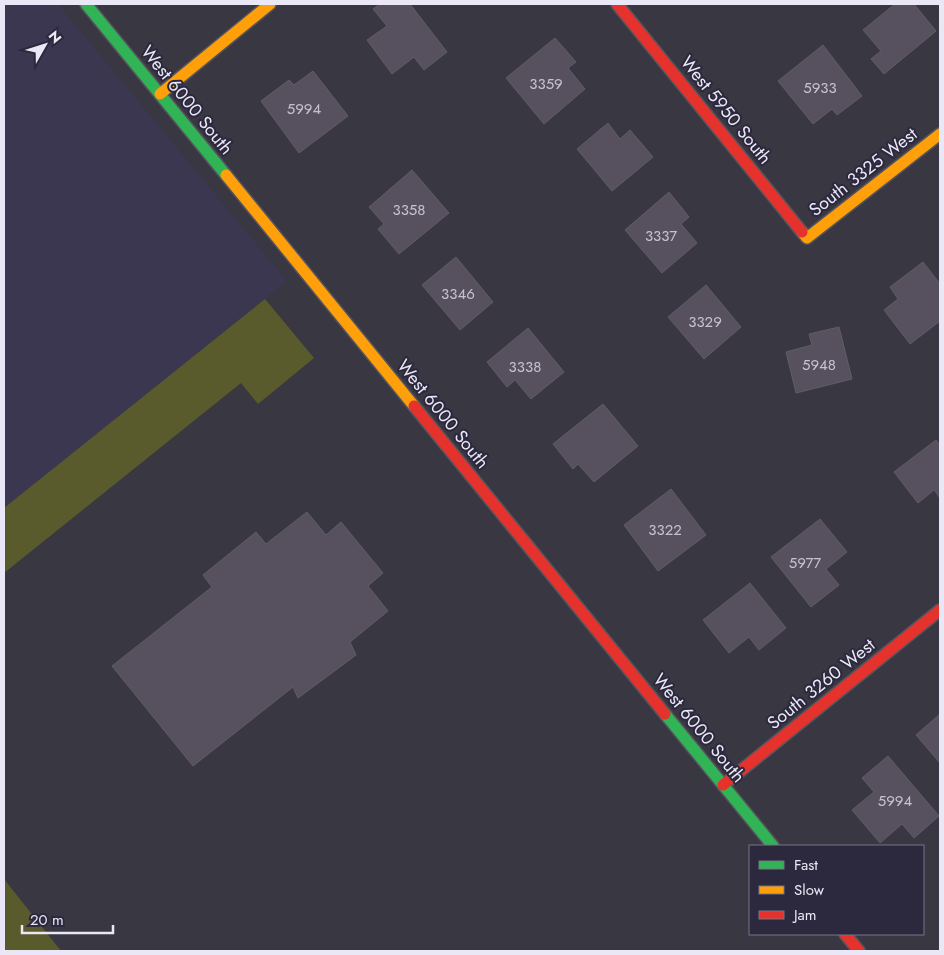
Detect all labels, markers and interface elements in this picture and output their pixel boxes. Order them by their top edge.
north arrow [20,20,70,70]
text: N [44,26,66,47]
street label: West 6000 South [135,40,239,160]
street label: West 5950 South [674,50,778,170]
house number: 3359 [529,73,563,95]
house number: 5933 [803,77,837,99]
house number: 5994 [287,98,321,120]
street label: South 3325 West [803,121,923,223]
house number: 3358 [392,199,426,221]
house number: 3337 [645,225,677,247]
house number: 3346 [441,283,475,305]
house number: 3329 [688,311,722,333]
street label: West 6000 South [391,354,495,474]
house number: 5948 [802,354,836,376]
house number: 3338 [509,356,541,378]
house number: 3322 [648,519,682,541]
house number: 5977 [789,552,821,574]
street label: South 3260 West [761,632,881,736]
street label: West 6000 South [647,668,751,788]
house number: 5994 [878,790,912,812]
legend [749,845,924,935]
text: Fast [794,854,818,876]
text: Slow [794,879,825,901]
scale bar [22,902,114,934]
text: Jam [792,904,817,926]
text: 20 m [30,909,64,931]

